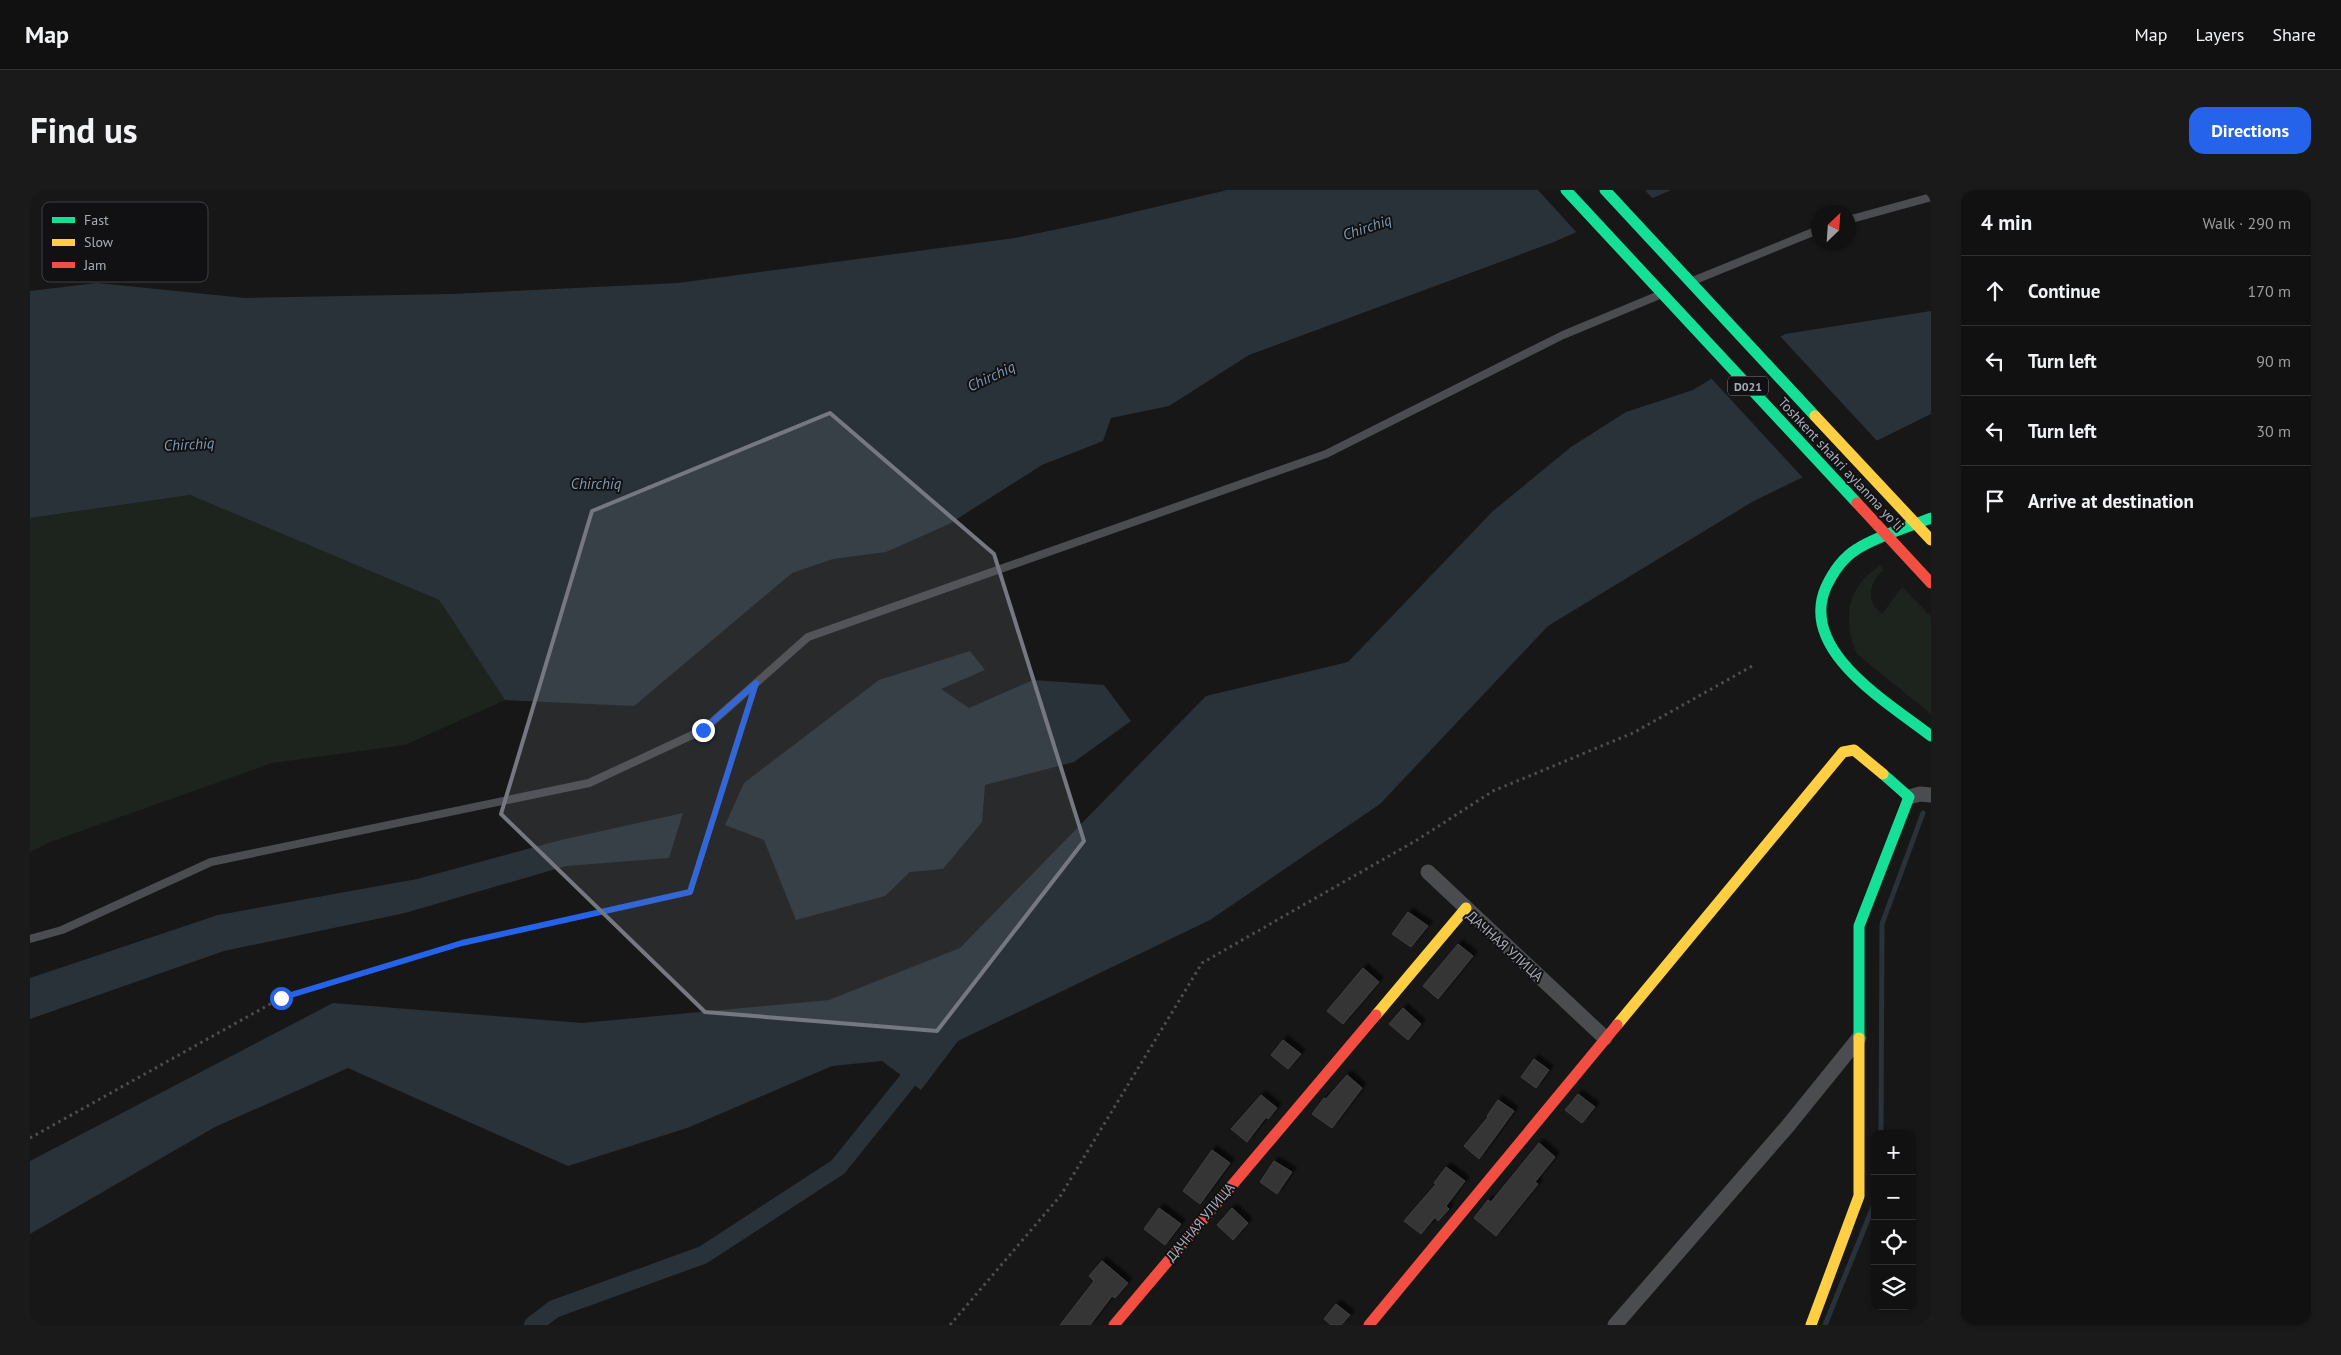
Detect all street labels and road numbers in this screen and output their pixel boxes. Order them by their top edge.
road number: D021 [1728,377,1768,396]
street label: Toshkent shahri aylanma yoʻli [1774,393,1908,535]
street label: ДАЧНАЯ УЛИЦА [1463,907,1548,986]
street label: ДАЧНАЯ УЛИЦА [1162,1178,1239,1265]

